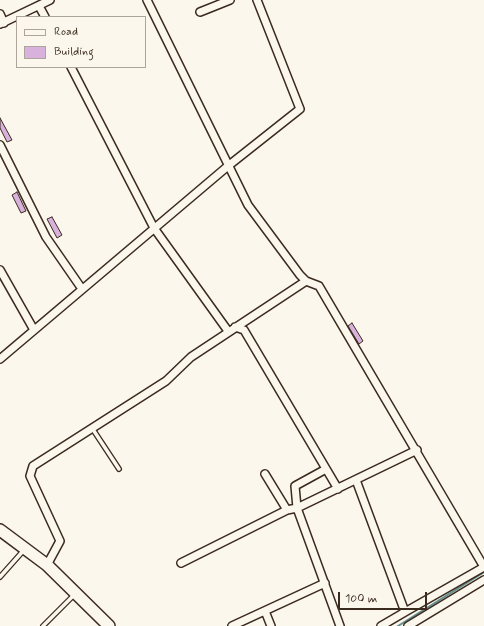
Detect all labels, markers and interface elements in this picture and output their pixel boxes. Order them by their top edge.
legend [16,16,146,68]
text: Road [54,24,78,40]
text: Building [54,44,94,60]
scale bar [340,584,429,610]
text: 100 m [345,591,377,607]

